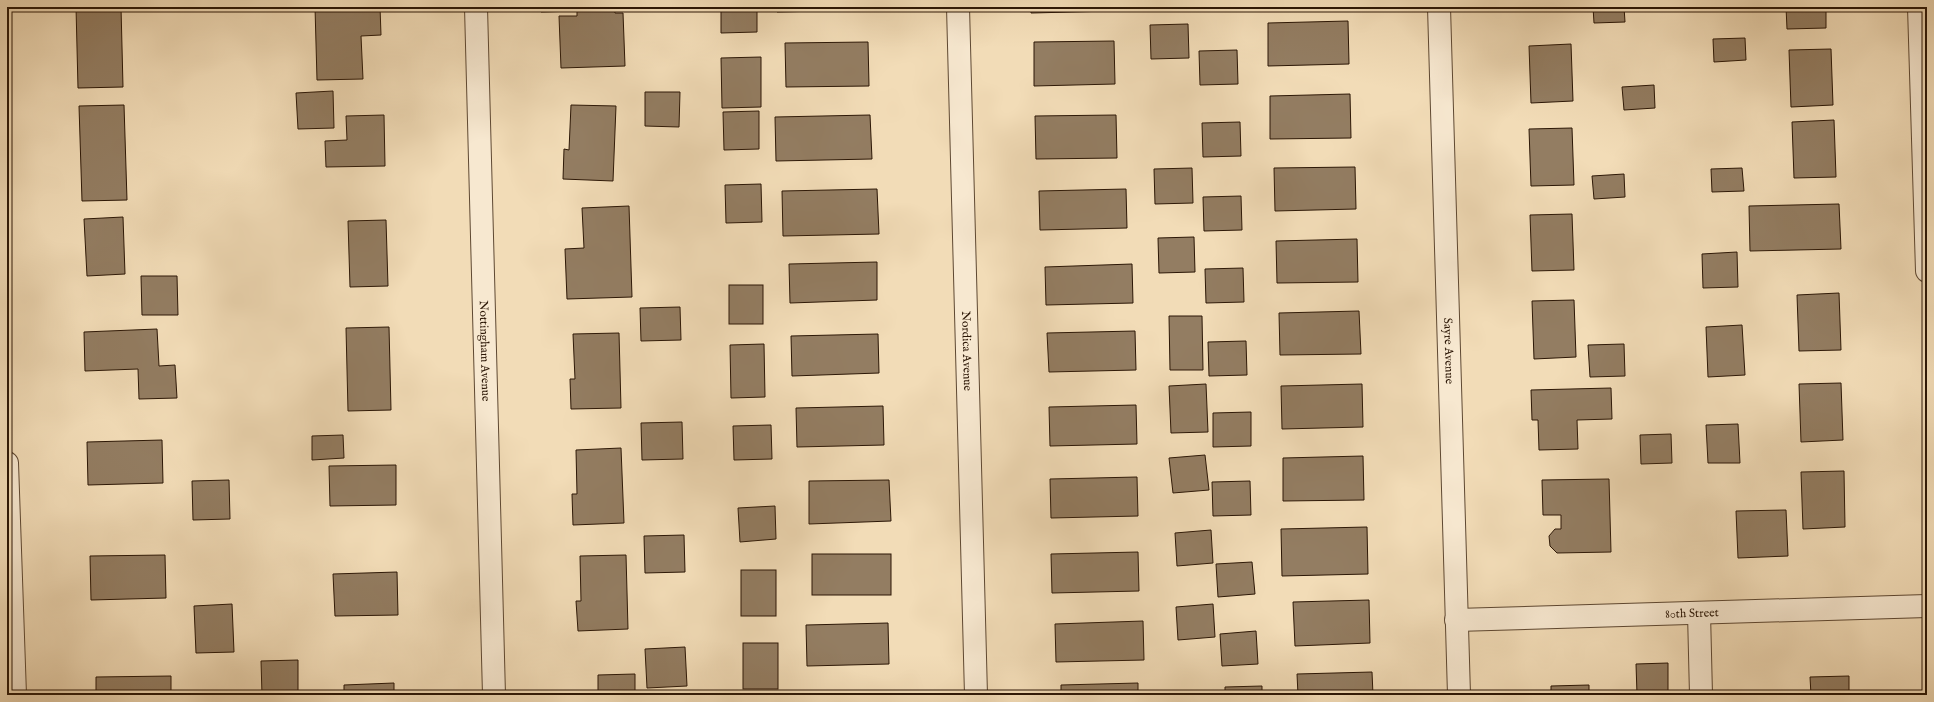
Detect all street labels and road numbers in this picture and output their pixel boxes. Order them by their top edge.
street label: Nottingham Avenue [476,300,493,402]
street label: Nordica Avenue [958,311,975,392]
street label: Sayre Avenue [1440,317,1457,385]
street label: 80th Street [1665,605,1719,622]

